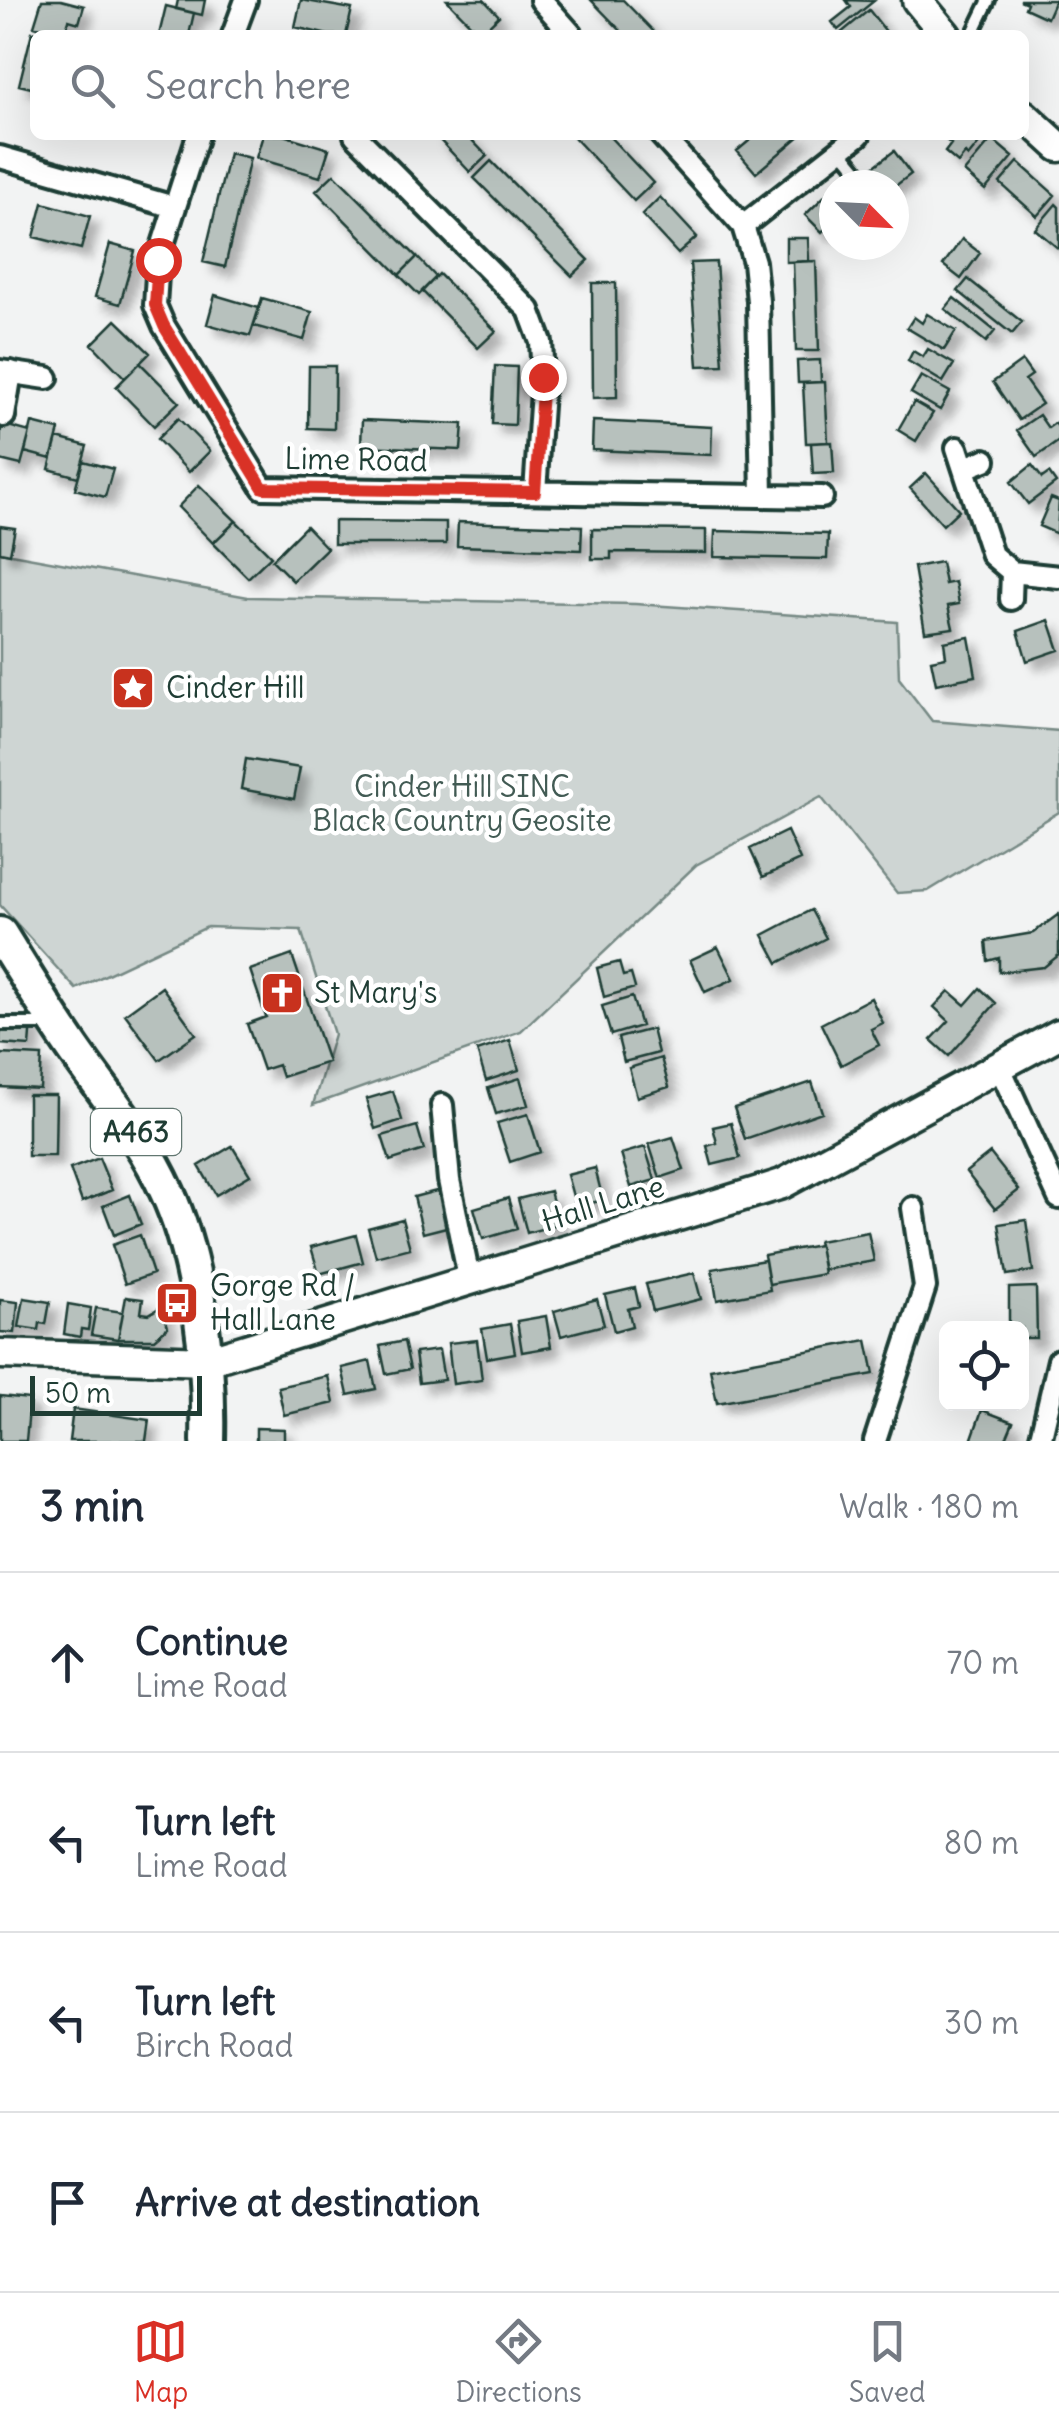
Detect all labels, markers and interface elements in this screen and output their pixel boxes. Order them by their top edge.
search box [30,30,1029,140]
icon: search [65,58,120,113]
text: Search here [145,62,351,109]
north arrow [819,170,909,260]
route start [136,238,182,284]
route end [521,355,567,401]
street label: Lime Road [284,439,428,479]
place icon: Cinder Hill [110,665,156,711]
place label: Cinder Hill [166,668,305,706]
park label: Cinder Hill SINC Black Country Geosite [312,767,612,839]
church icon: St Mary's [259,970,305,1016]
place label: St Mary's [314,973,437,1011]
road number: A463 [91,1109,181,1155]
street label: Hall Lane [537,1166,669,1240]
place label: Gorge Rd / Hall Lane [210,1266,355,1338]
bus stop icon: Gorge Rd / Hall Lane [154,1280,200,1326]
map controls [939,1321,1029,1411]
button: locate [939,1321,1029,1411]
scale bar [30,1371,202,1416]
text: 50 m [45,1375,111,1411]
text: 3 min [40,1480,144,1532]
text: Walk · 180 m [839,1486,1019,1527]
text: Continue [135,1618,288,1665]
icon: ahead [40,1635,95,1690]
text: 70 m [947,1642,1019,1683]
text: Lime Road [135,1665,288,1706]
text: Turn left [135,1798,275,1845]
icon: left [40,1815,95,1870]
text: 80 m [944,1822,1019,1863]
text: Lime Road [135,1845,288,1886]
text: Turn left [135,1978,275,2025]
icon: left [40,1995,95,2050]
text: 30 m [944,2002,1019,2043]
text: Birch Road [135,2025,293,2066]
icon: arrive [40,2175,95,2230]
text: Arrive at destination [135,2179,480,2226]
tab: Map [133,2314,188,2410]
tab: Directions [455,2314,582,2410]
tab: Saved [849,2314,926,2410]

